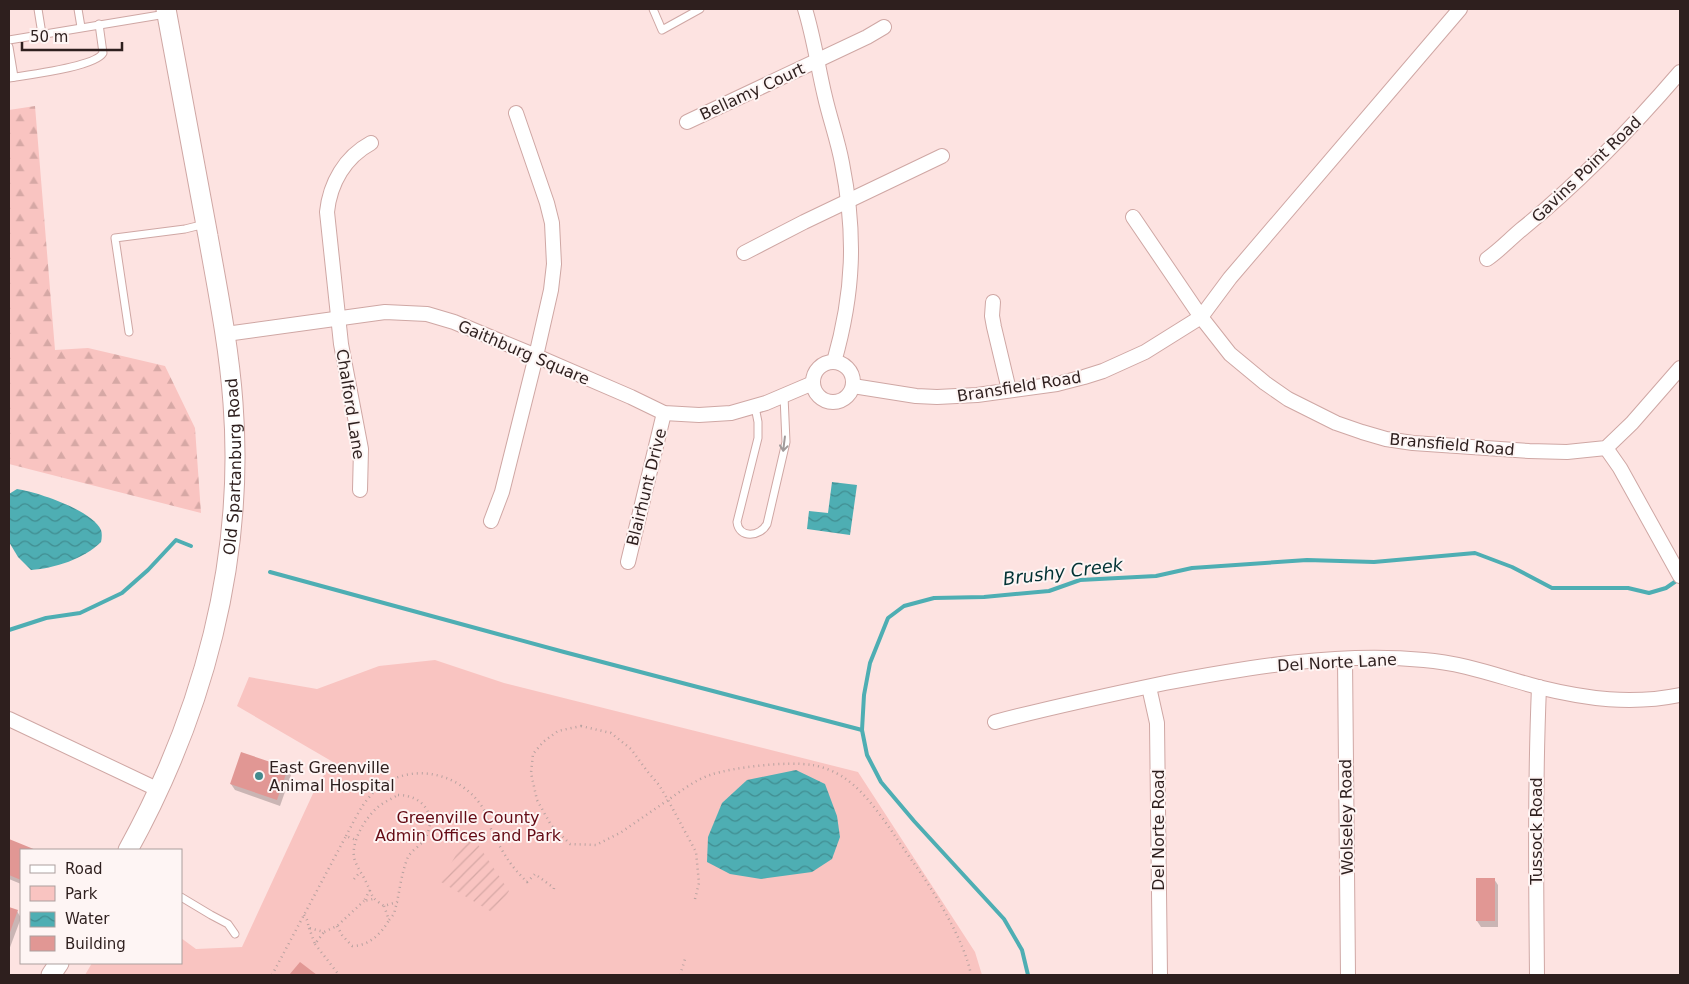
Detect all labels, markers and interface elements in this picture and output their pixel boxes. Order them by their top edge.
scale bar [22,20,122,52]
text: 50 m [30,28,68,46]
street label: Bellamy Court [697,59,808,124]
street label: Gavins Point Road [1528,112,1645,226]
street label: Gaithburg Square [455,316,593,389]
street label: Chalford Lane [332,348,369,460]
street label: Bransfield Road [956,367,1083,406]
street label: Old Spartanburg Road [219,377,245,556]
street label: Blairhunt Drive [623,426,670,548]
street label: Bransfield Road [1389,430,1515,459]
one-way arrow [779,436,789,452]
water label: Brushy Creek [1002,554,1126,589]
street label: Del Norte Lane [1277,650,1397,675]
place label: East Greenville Animal Hospital [269,758,395,795]
street label: Wolseley Road [1336,759,1357,875]
street label: Del Norte Road [1149,769,1168,891]
marker: East Greenville Animal Hospital [253,770,265,782]
street label: Tussock Road [1527,777,1546,886]
park label: Greenville County Admin Offices and Park [375,808,562,845]
legend [20,849,182,964]
text: Road [65,860,103,878]
text: Park [65,885,98,903]
text: Water [65,910,110,928]
text: Building [65,935,126,953]

